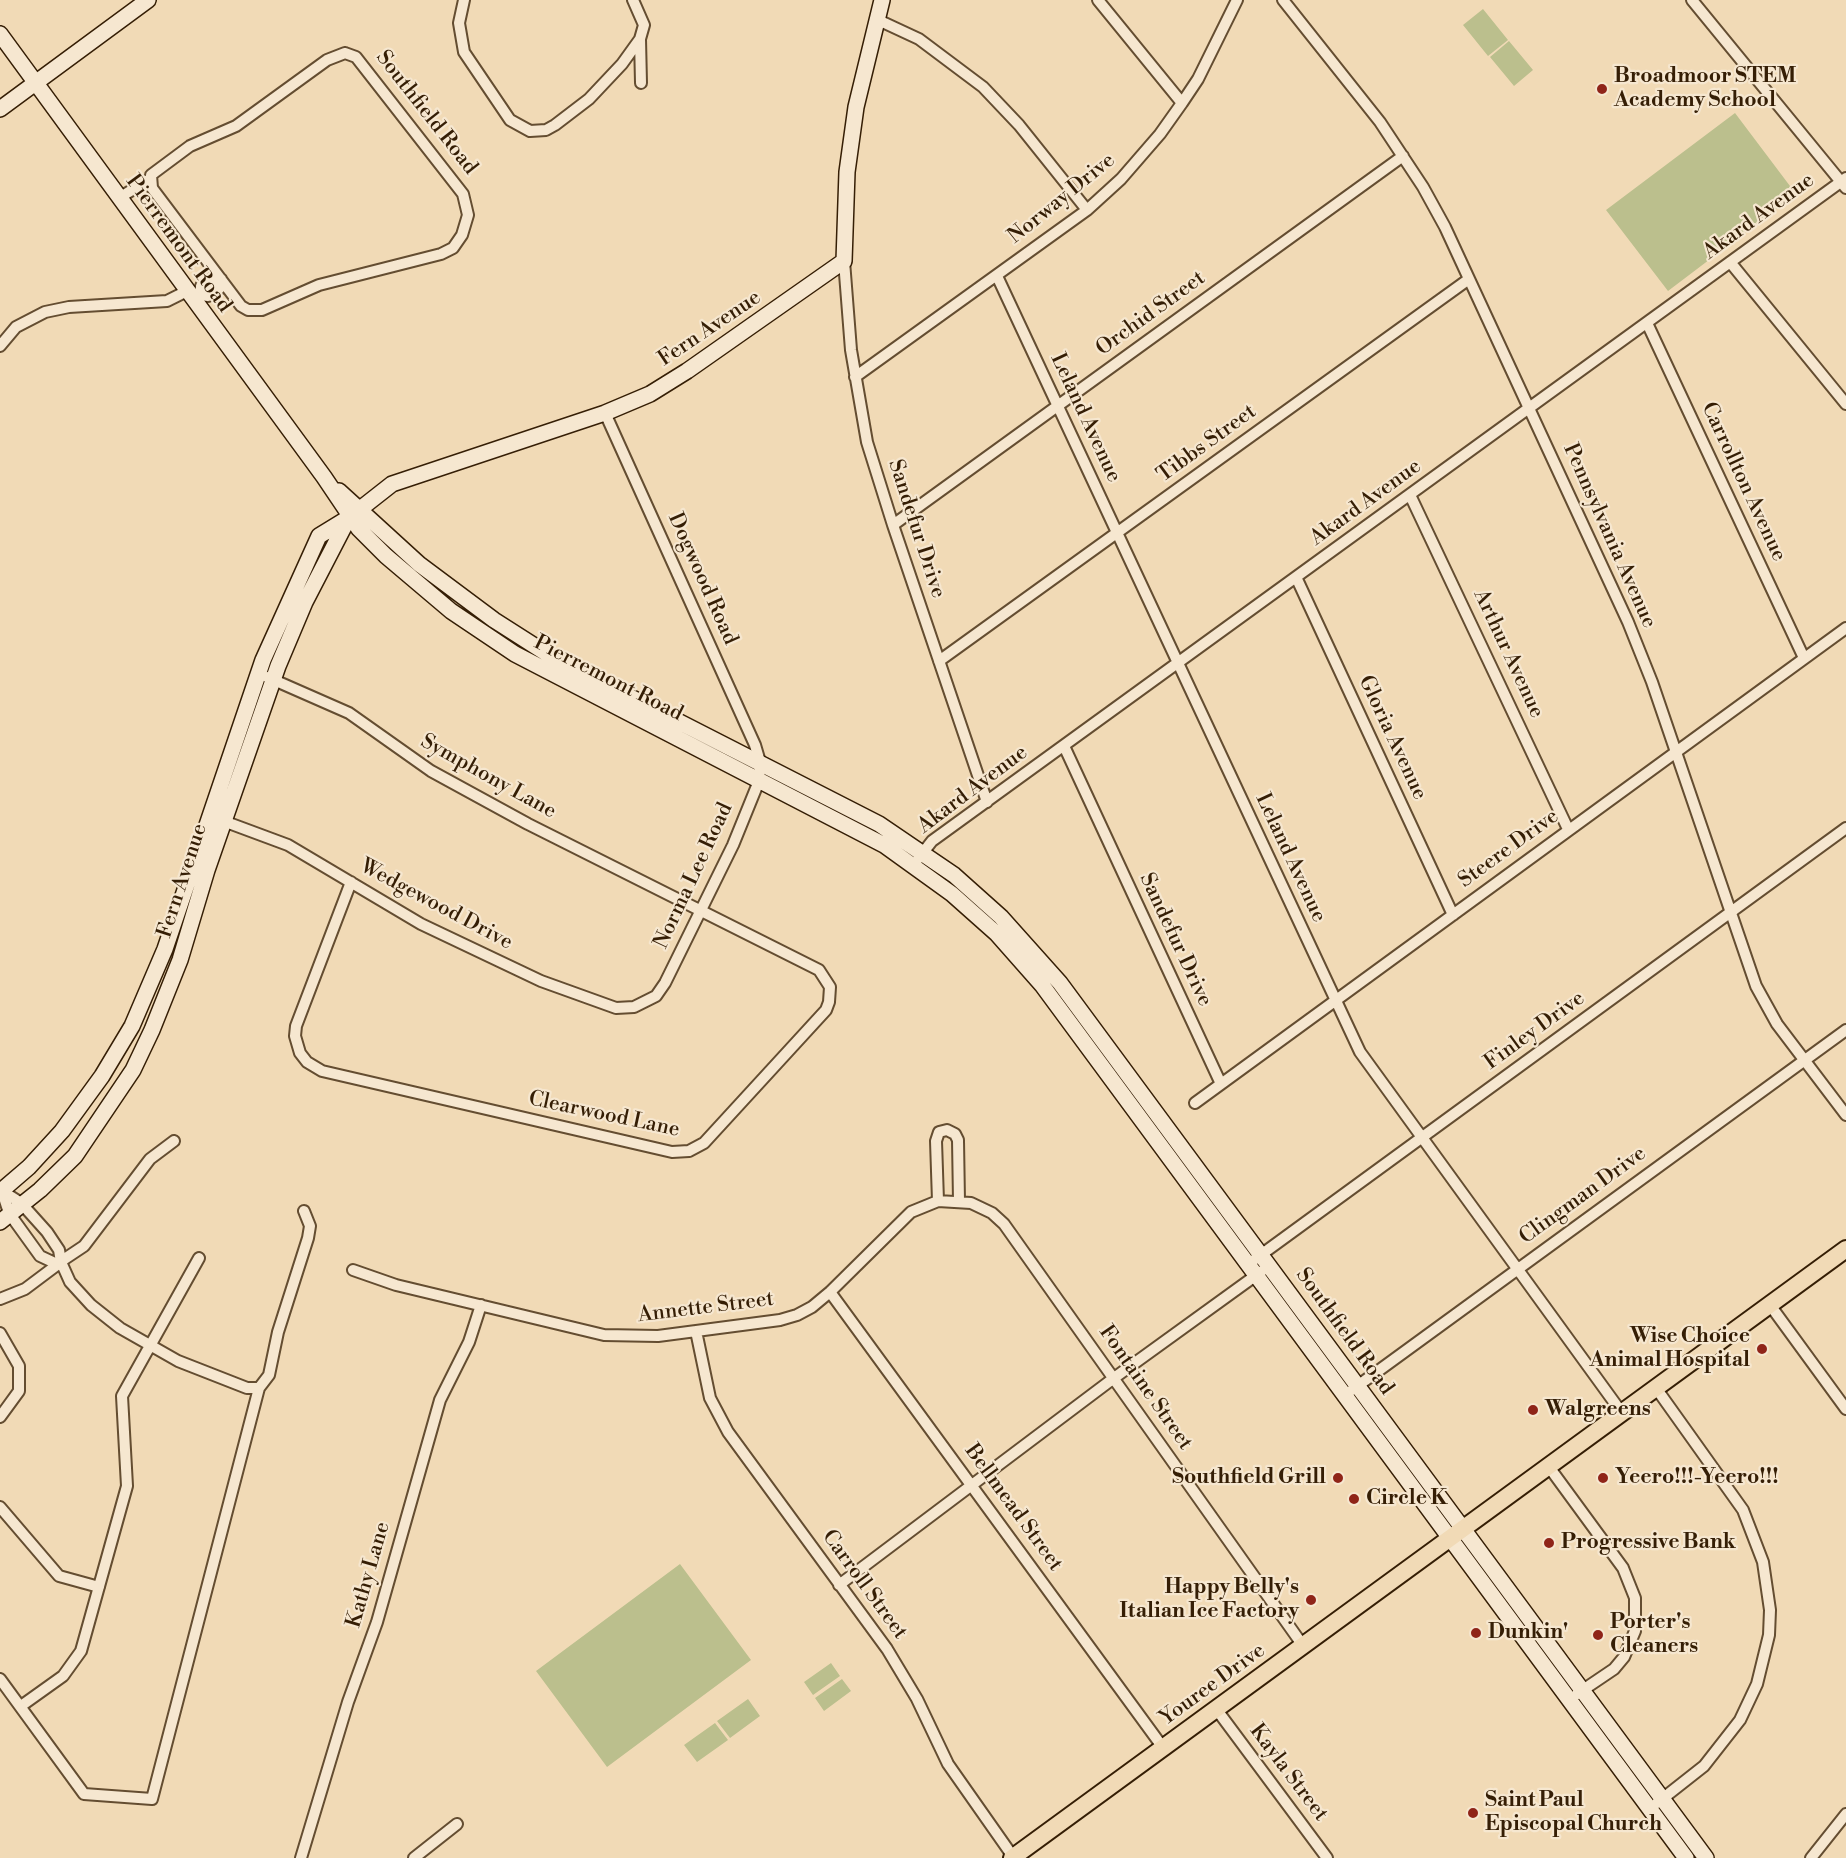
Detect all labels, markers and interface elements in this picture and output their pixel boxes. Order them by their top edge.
street label: Southfield Road [370,46,482,180]
place label: Broadmoor STEM Academy School [1614,64,1796,114]
marker: Broadmoor STEM Academy School [1595,82,1609,96]
street label: Norway Drive [1004,148,1120,250]
street label: Akard Avenue [1699,168,1819,266]
street label: Pierremont Road [120,170,236,318]
street label: Orchid Street [1092,266,1210,362]
street label: Fern Avenue [654,285,766,373]
street label: Leland Avenue [1044,350,1126,486]
street label: Carrollton Avenue [1695,398,1791,566]
street label: Tibbs Street [1153,400,1261,488]
street label: Pennsylvania Avenue [1557,440,1661,632]
street label: Akard Avenue [1306,454,1426,552]
street label: Sandefur Drive [882,457,950,601]
street label: Dogwood Road [662,509,742,649]
street label: Arthur Avenue [1467,586,1549,722]
street label: Pierremont Road [529,631,687,727]
street label: Gloria Avenue [1352,672,1432,804]
street label: Symphony Lane [416,729,560,825]
street label: Akard Avenue [913,741,1033,839]
street label: Leland Avenue [1249,790,1331,926]
street label: Norma Lee Road [649,799,739,953]
street label: Steere Drive [1454,804,1564,894]
street label: Fern Avenue [153,821,213,941]
street label: Wedgewood Drive [355,854,517,956]
street label: Sandefur Drive [1133,869,1217,1011]
street label: Finley Drive [1480,986,1590,1076]
street label: Clearwood Lane [526,1087,682,1143]
street label: Clingman Drive [1515,1142,1651,1250]
street label: Southfield Road [1290,1264,1398,1400]
street label: Annette Street [637,1287,775,1329]
street label: Fontaine Street [1093,1321,1197,1455]
place label: Wise Choice Animal Hospital [1590,1324,1750,1374]
marker: Wise Choice Animal Hospital [1755,1342,1769,1356]
place label: Walgreens [1545,1397,1651,1423]
marker: Walgreens [1526,1403,1540,1417]
street label: Bellmead Street [959,1440,1067,1576]
place label: Southfield Grill [1172,1465,1326,1491]
place label: Yeero!!!-Yeero!!! [1615,1465,1779,1491]
marker: Southfield Grill [1331,1471,1345,1485]
marker: Yeero!!!-Yeero!!! [1596,1471,1610,1485]
place label: Circle K [1366,1486,1447,1512]
marker: Circle K [1347,1492,1361,1506]
street label: Kathy Lane [342,1519,396,1631]
street label: Carroll Street [816,1525,912,1645]
place label: Progressive Bank [1561,1530,1736,1556]
marker: Progressive Bank [1542,1536,1556,1550]
place label: Happy Belly's Italian Ice Factory [1120,1575,1299,1625]
marker: Happy Belly's Italian Ice Factory [1304,1593,1318,1607]
place label: Porter's Cleaners [1610,1610,1698,1660]
place label: Dunkin' [1488,1620,1568,1646]
marker: Dunkin' [1469,1626,1483,1640]
marker: Porter's Cleaners [1591,1628,1605,1642]
street label: Youree Drive [1155,1638,1271,1732]
street label: Kayla Street [1243,1719,1333,1827]
place label: Saint Paul Episcopal Church [1485,1788,1662,1838]
marker: Saint Paul Episcopal Church [1466,1806,1480,1820]

